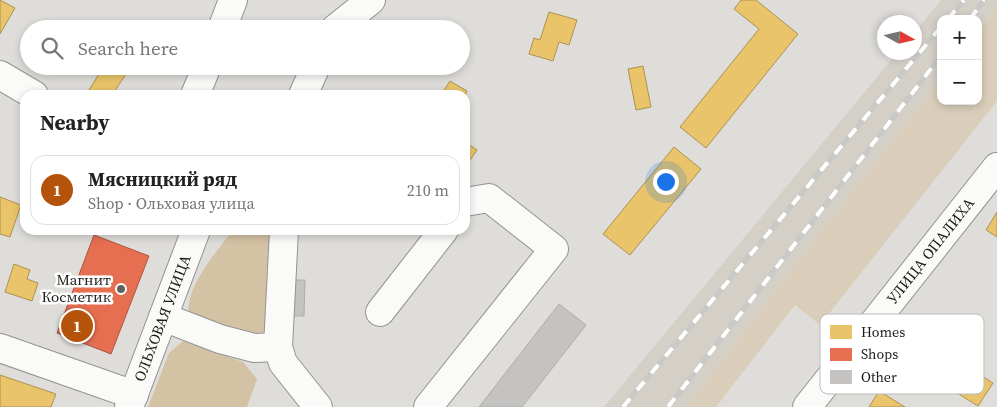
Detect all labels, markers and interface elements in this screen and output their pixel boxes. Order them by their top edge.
north arrow [877,15,922,60]
map controls [937,15,982,105]
button: + [937,15,982,60]
search box [20,20,470,75]
icon: search [38,34,66,62]
text: Search here [78,35,178,61]
button: − [937,60,982,105]
text: Nearby [40,108,110,137]
text: Мясницкий ряд [88,166,237,192]
your location [653,169,679,195]
text: 1 [53,179,61,201]
text: 210 m [407,179,449,201]
text: Shop · Ольховая улица [88,192,255,214]
street label: УЛИЦА ОПАЛИХА [882,193,979,308]
street label: ОЛЬХОВАЯ УЛИЦА [129,251,196,384]
place label: Магнит Косметик [42,269,112,307]
marker: Магнит Косметик [115,283,127,295]
pin: 1 [61,307,93,345]
legend [820,314,984,394]
text: Homes [861,322,905,342]
text: Shops [861,344,898,364]
text: Other [861,367,897,387]

